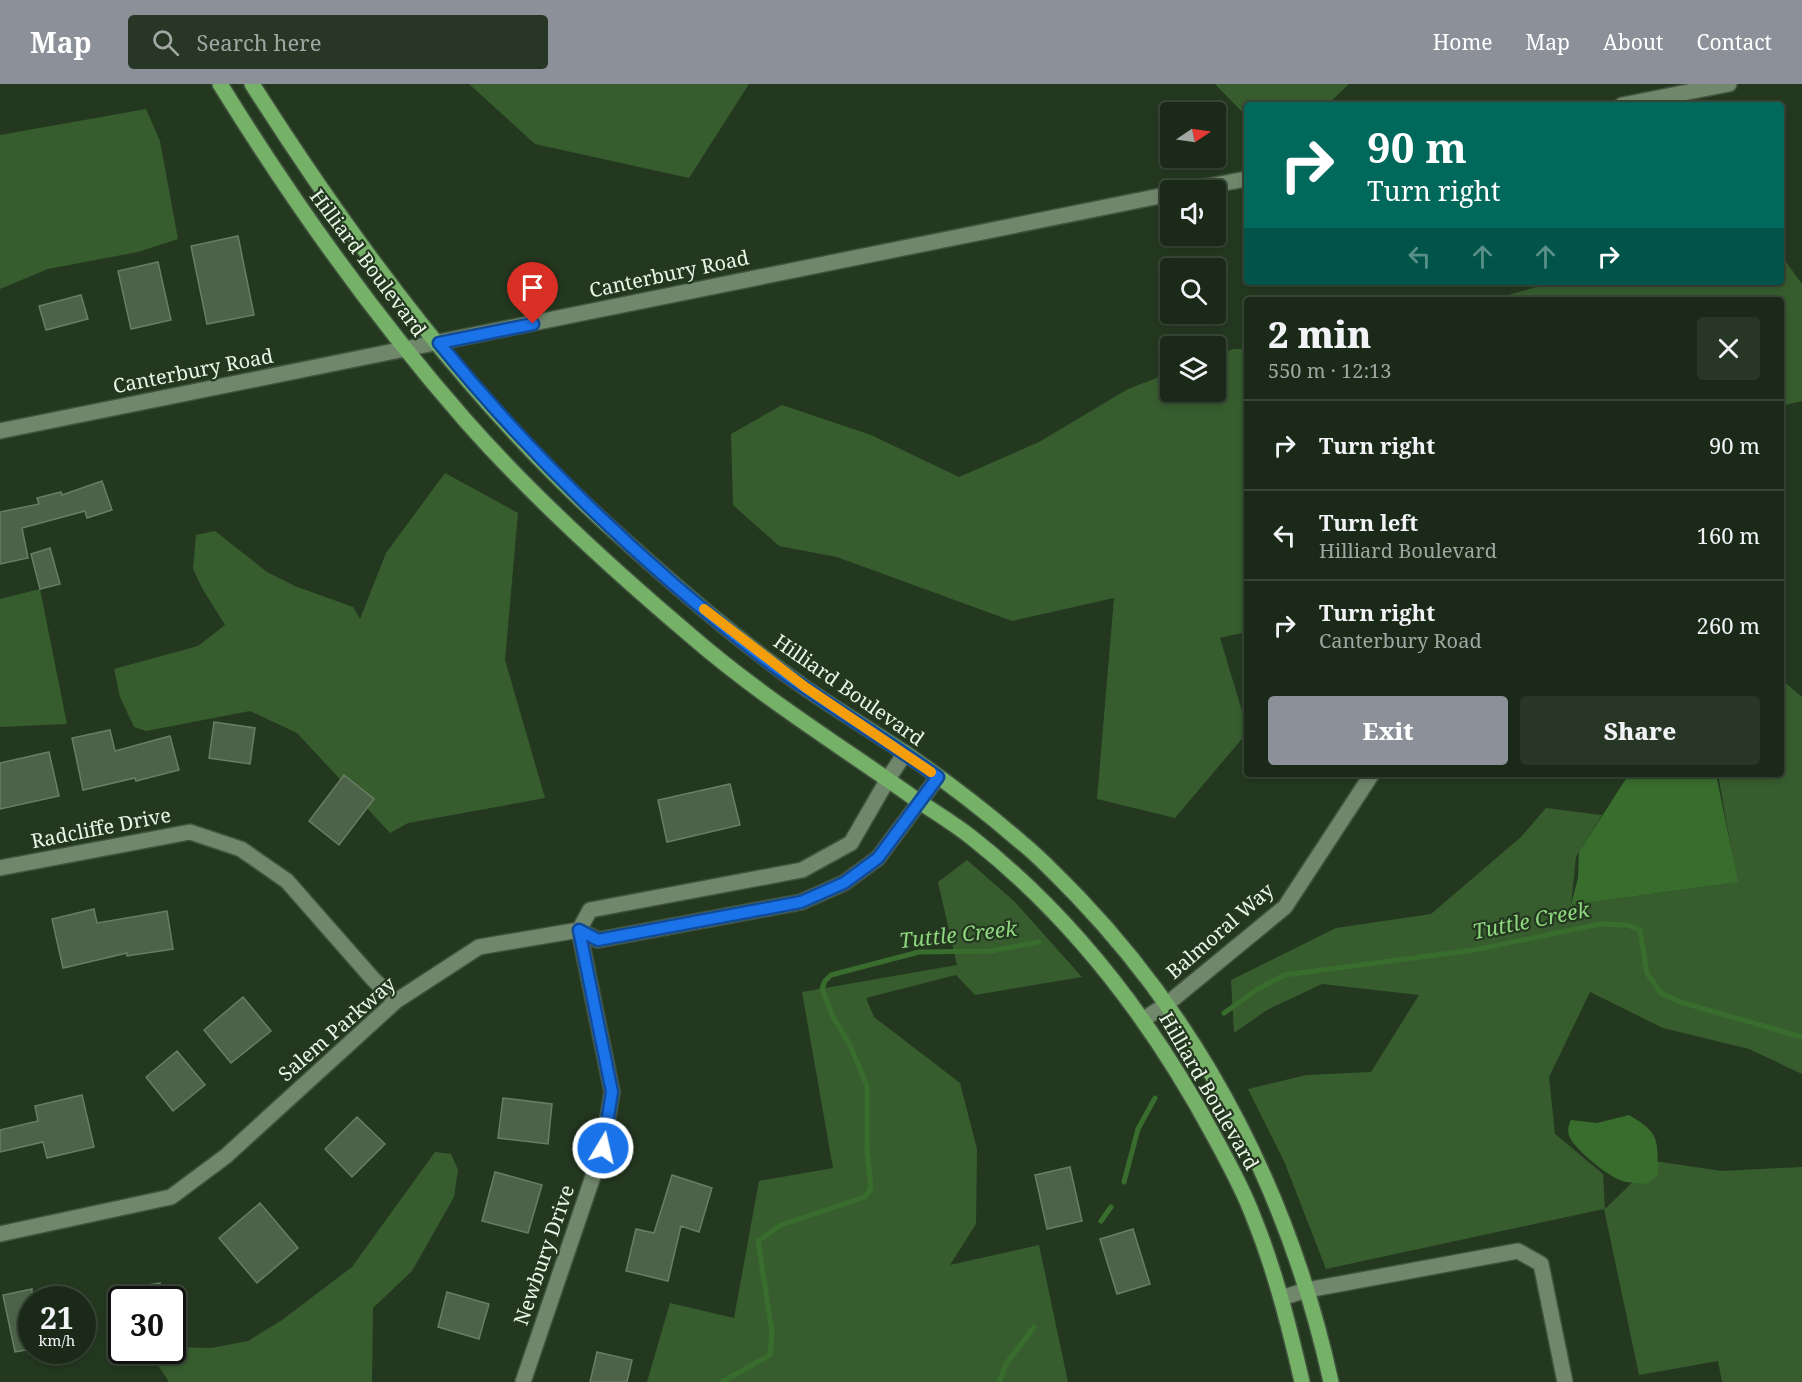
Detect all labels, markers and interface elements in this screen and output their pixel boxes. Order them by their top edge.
search box [128,15,548,69]
text: Map [30,23,92,61]
icon: search [149,26,182,59]
text: Search here [197,27,321,57]
text: Home [1433,28,1493,56]
text: Map [1526,28,1570,56]
text: About [1603,28,1664,56]
text: Contact [1697,28,1772,56]
north arrow [1160,102,1226,168]
map controls [1160,102,1226,402]
text: 90 m [1367,118,1467,175]
icon: right [1268,126,1346,204]
text: Turn right [1367,172,1500,209]
button: sound [1160,180,1226,246]
street label: Hilliard Boulevard [304,184,433,342]
icon: left [1403,240,1436,273]
icon: ahead [1466,240,1499,273]
icon: ahead [1529,240,1562,273]
icon: right [1592,240,1625,273]
street label: Canterbury Road [587,243,751,304]
button: search [1160,258,1226,324]
pin [507,262,558,324]
icon: arrive [516,271,549,304]
text: 2 min [1268,310,1371,359]
button: close [1697,317,1760,380]
button: layers [1160,336,1226,402]
street label: Canterbury Road [110,342,275,399]
text: 550 m · 12:13 [1268,357,1391,384]
icon: right [1268,429,1301,462]
text: Turn right [1319,430,1435,460]
text: 90 m [1709,430,1760,460]
text: Turn left [1319,507,1418,537]
icon: left [1268,519,1301,552]
text: 160 m [1697,520,1760,550]
text: Hilliard Boulevard [1319,537,1497,564]
text: Turn right [1319,597,1435,627]
icon: right [1268,609,1301,642]
text: 260 m [1697,610,1760,640]
street label: Hilliard Boulevard [769,627,930,752]
text: Canterbury Road [1319,627,1482,654]
button: Exit [1268,696,1508,765]
button: Share [1520,696,1760,765]
street label: Radcliffe Drive [29,801,173,854]
street label: Balmoral Way [1160,876,1280,985]
water label: Tuttle Creek [1470,895,1593,945]
water label: Tuttle Creek [898,914,1019,954]
street label: Salem Parkway [272,970,402,1087]
street label: Hilliard Boulevard [1153,1007,1266,1175]
position arrow [571,1116,635,1180]
street label: Newbury Drive [507,1181,580,1329]
speed limit sign: 30 [108,1286,186,1364]
text: 21 [40,1297,74,1338]
text: km/h [39,1330,75,1350]

